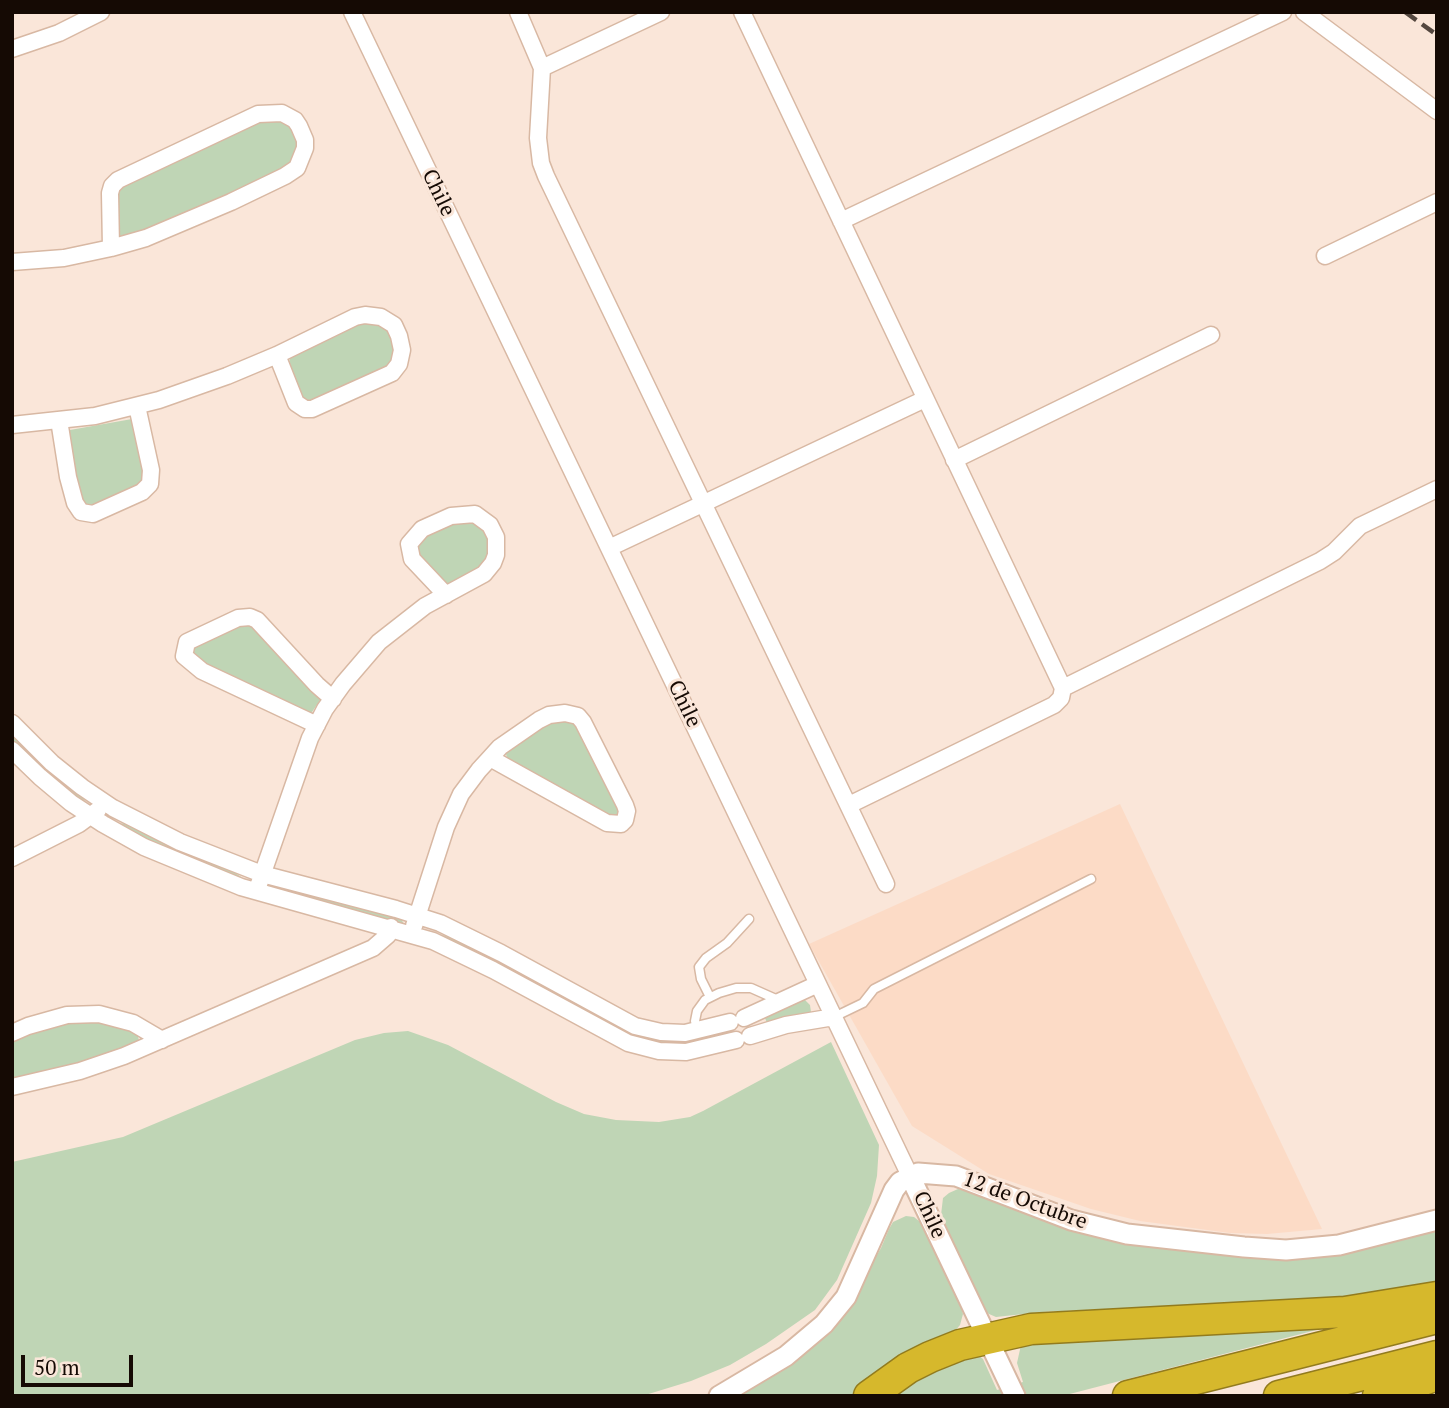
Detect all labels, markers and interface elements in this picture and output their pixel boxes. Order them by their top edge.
street label: Chile [416,165,460,221]
street label: Chile [662,676,706,732]
street label: 12 de Octubre [960,1167,1090,1235]
street label: Chile [907,1187,951,1243]
scale bar [24,1342,136,1386]
text: 50 m [34,1353,80,1381]

